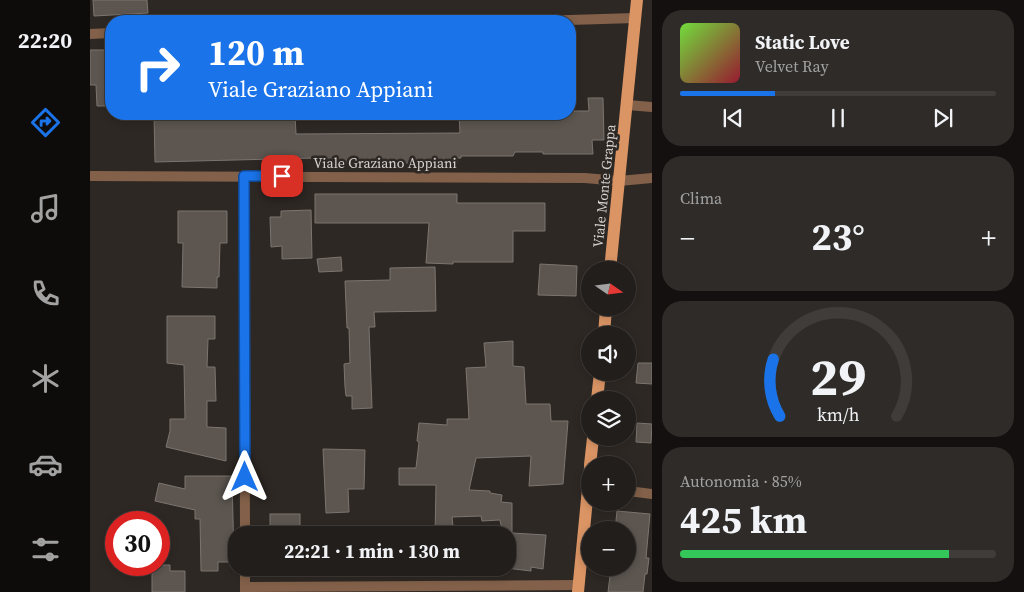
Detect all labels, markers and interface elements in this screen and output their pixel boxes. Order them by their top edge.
text: 22:20 [18,25,72,55]
text: 120 m [208,29,304,77]
text: Static Love [755,29,850,55]
icon: right [125,35,190,100]
text: Velvet Ray [755,55,829,77]
text: Viale Graziano Appiani [208,74,433,104]
icon: previous [719,104,747,132]
icon: pause [824,104,852,132]
icon: next [929,104,957,132]
icon: directions [28,105,63,140]
street label: Viale Monte Grappa [588,123,621,249]
street label: Viale Graziano Appiani [313,153,457,173]
pin [261,155,303,197]
icon: arrive [268,162,296,190]
text: Clima [680,187,722,209]
icon: music [28,191,63,226]
text: 23° [811,211,865,263]
text: − [680,219,695,257]
text: + [981,219,996,257]
north arrow [581,261,636,316]
map controls [581,261,636,576]
icon: phone [28,276,63,311]
button: sound [581,326,636,381]
text: 29 [810,341,866,412]
icon: climate [28,361,63,396]
button: layers [581,391,636,446]
text: km/h [817,402,860,427]
icon: car [28,447,63,482]
position arrow [218,450,270,502]
button: + [581,456,636,511]
text: Autonomia · 85% [680,470,802,492]
text: 425 km [680,494,807,546]
speed limit sign: 30 [105,511,170,576]
button: − [581,521,636,576]
icon: filters [28,532,63,567]
text: 22:21 · 1 min · 130 m [284,538,460,564]

